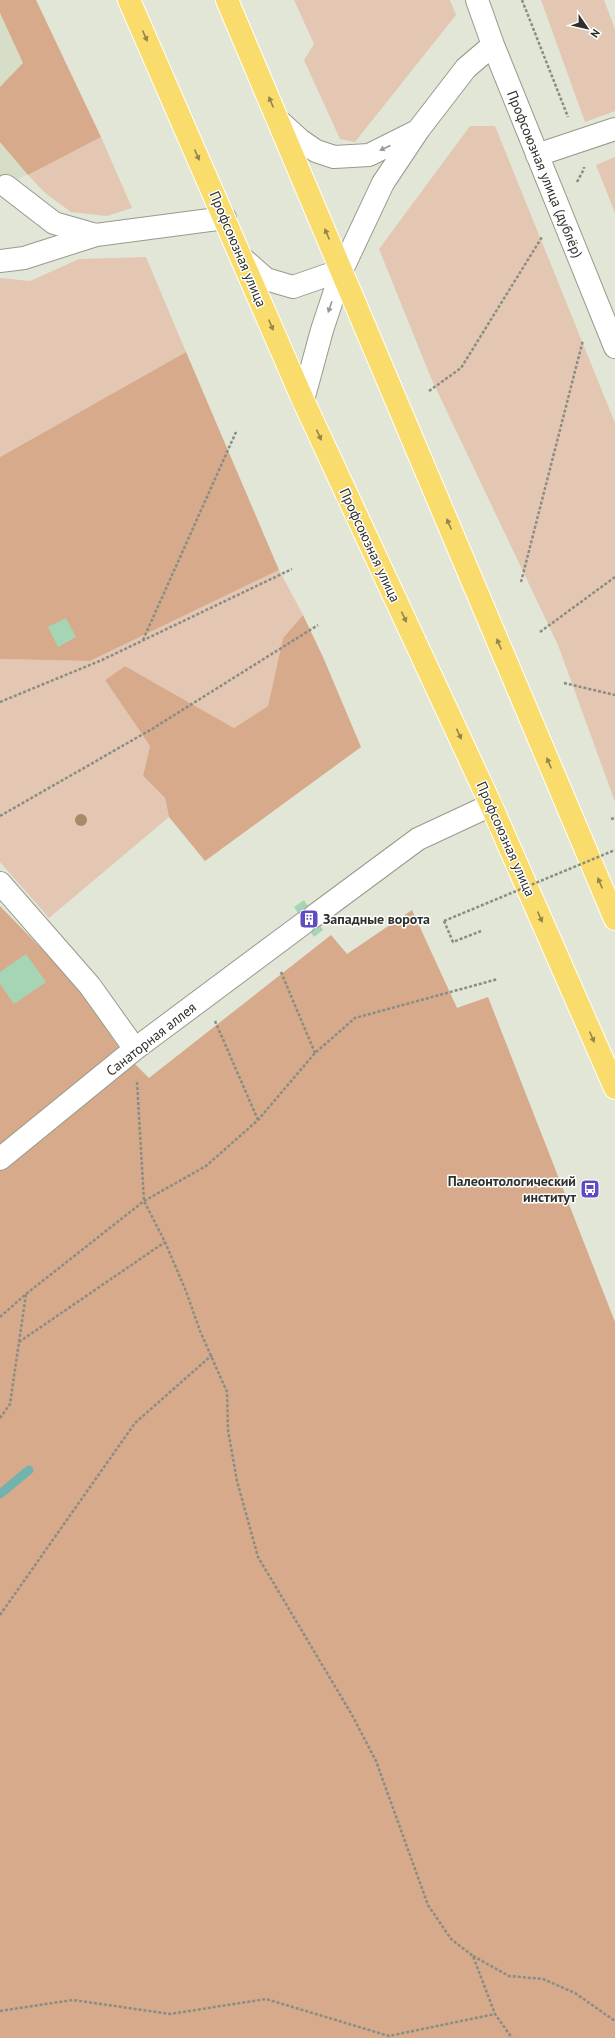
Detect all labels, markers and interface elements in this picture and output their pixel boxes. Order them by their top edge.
north arrow [567,8,607,48]
text: N [587,27,603,41]
one-way arrow [142,30,148,41]
street label: Профсоюзная улица (дублёр) [503,88,587,260]
one-way arrow [268,96,274,107]
one-way arrow [379,145,391,151]
one-way arrow [194,149,200,160]
street label: Профсоюзная улица [205,188,271,310]
one-way arrow [324,229,330,240]
one-way arrow [326,301,332,313]
one-way arrow [268,320,274,331]
one-way arrow [316,430,322,441]
street label: Профсоюзная улица [336,485,404,605]
one-way arrow [445,517,451,529]
one-way arrow [401,611,407,622]
one-way arrow [496,638,502,649]
one-way arrow [456,729,462,740]
one-way arrow [546,757,552,769]
street label: Профсоюзная улица [473,779,539,899]
one-way arrow [597,878,603,889]
building icon: Западные ворота [298,908,320,930]
place label: Западные ворота [323,910,430,928]
one-way arrow [538,912,544,924]
street label: Санаторная аллея [102,998,200,1080]
one-way arrow [590,1031,596,1043]
place label: Палеонтологический институт [448,1172,576,1206]
bus stop icon: Палеонтологический институт [579,1178,601,1200]

